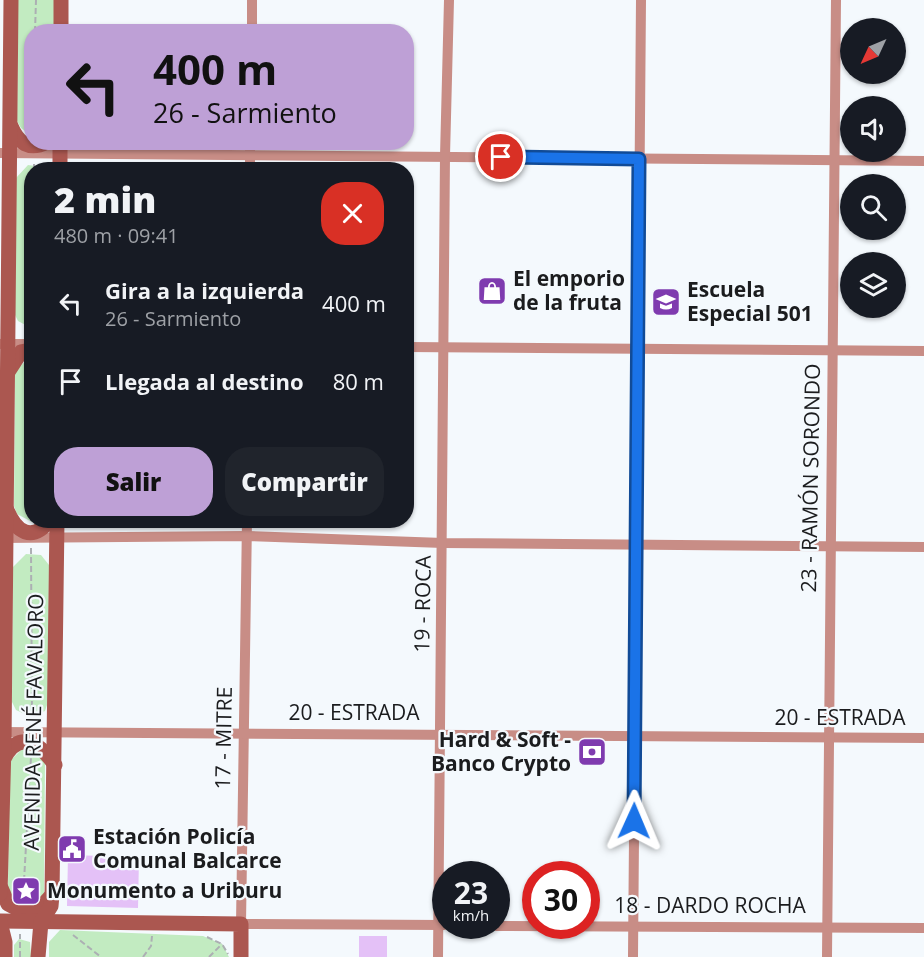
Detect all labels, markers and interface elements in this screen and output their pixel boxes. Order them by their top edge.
north arrow [840,18,906,84]
map controls [840,18,906,318]
text: 400 m [153,40,277,97]
icon: left [54,48,132,126]
text: 26 - Sarmiento [153,94,337,131]
button: sound [840,96,906,162]
pin [475,131,526,182]
icon: arrive [484,140,517,173]
button: search [840,174,906,240]
text: 2 min [54,175,156,224]
button: close [321,182,384,245]
text: 480 m · 09:41 [54,222,179,249]
button: layers [840,252,906,318]
place label: El emporio de la fruta [513,264,625,316]
text: Gira a la izquierda [105,275,304,305]
shop icon: El emporio de la fruta [476,275,508,307]
place label: Escuela Especial 501 [687,275,813,327]
school or university icon: Escuela Especial 501 [650,286,682,318]
icon: left [54,287,87,320]
text: 400 m [322,288,386,318]
text: 26 - Sarmiento [105,305,241,332]
street label: 23 - RAMÓN SORONDO [794,363,826,593]
icon: arrive [54,365,87,398]
text: Llegada al destino [105,366,304,396]
text: 80 m [333,366,384,396]
button: Salir [54,447,213,516]
button: Compartir [225,447,384,516]
street label: 19 - ROCA [407,554,437,653]
street label: AVENIDA RENÉ FAVALORO [17,593,49,851]
street label: 17 - MITRE [208,686,238,790]
street label: 20 - ESTRADA [288,698,420,726]
street label: 20 - ESTRADA [774,703,906,731]
place label: Hard & Soft - Banco Crypto [431,725,571,777]
bank icon: Hard & Soft - Banco Crypto [576,736,608,768]
position arrow [602,789,666,853]
place label: Estación Policía Comunal Balcarce [93,822,282,874]
public building icon: Estación Policía Comunal Balcarce [56,833,88,865]
speed limit sign: 30 [522,861,600,939]
text: 23 [454,872,488,913]
place icon: Monumento a Uriburu [10,875,42,907]
place label: Monumento a Uriburu [47,876,282,904]
street label: 18 - DARDO ROCHA [614,891,806,919]
text: km/h [453,905,489,925]

